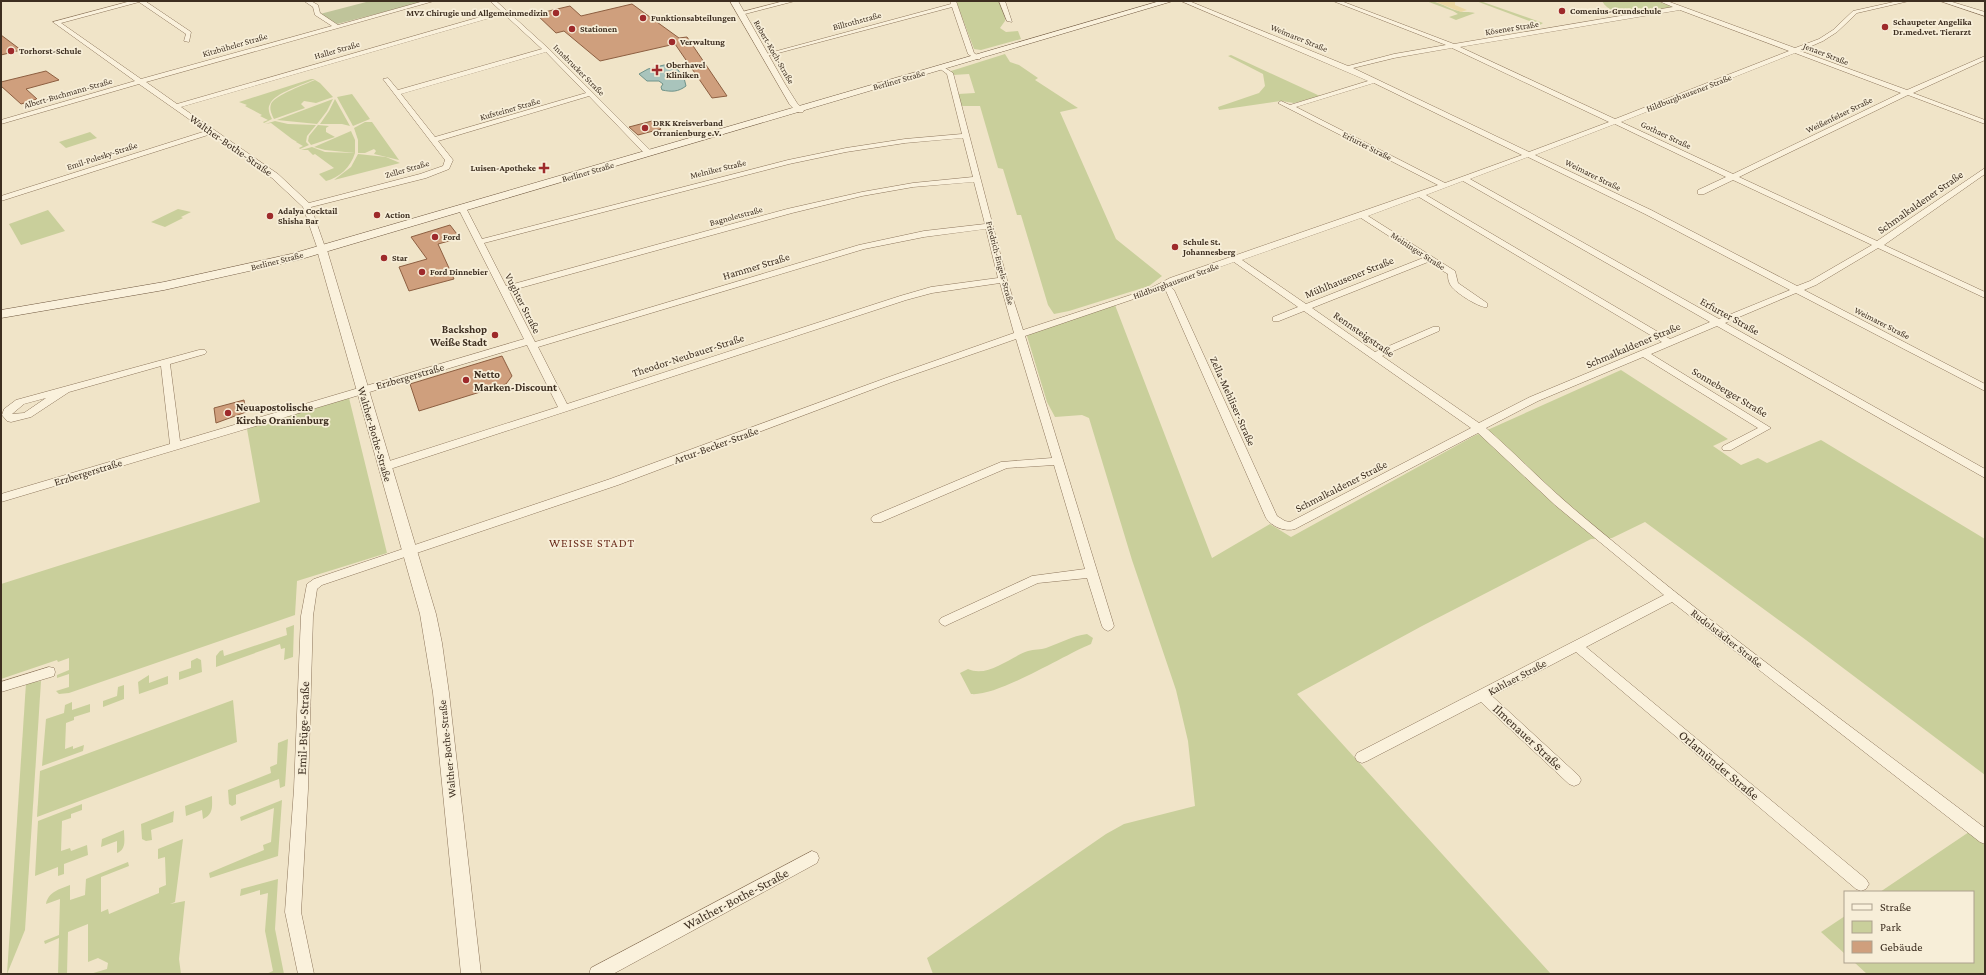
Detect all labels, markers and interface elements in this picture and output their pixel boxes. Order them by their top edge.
marker: Comenius-Grundschule [1557,6,1567,16]
place label: Comenius-Grundschule [1570,6,1661,16]
place label: MVZ Chirugie und Allgemeinmedizin [406,8,549,18]
marker: MVZ Chirugie und Allgemeinmedizin [551,8,561,18]
street label: Billrothstraße [832,10,882,32]
marker: Funktionsabteilungen [638,13,648,23]
place label: Funktionsabteilungen [651,13,737,23]
place label: Schaupeter Angelika Dr.med.vet. Tierarzt [1893,17,1972,37]
street label: Robert-Koch-Straße [752,18,796,86]
street label: Kösener Straße [1485,19,1540,37]
street label: Weimarer Straße [1269,22,1329,54]
marker: Schaupeter Angelika Dr.med.vet. Tierarzt [1880,22,1890,32]
marker: Stationen [567,24,577,34]
place label: Stationen [580,24,618,34]
street label: Kitzbüheler Straße [201,31,269,59]
marker: Verwaltung [667,37,677,47]
place label: Verwaltung [679,37,725,47]
street label: Haller Straße [313,39,361,61]
street label: Jenaer Straße [1801,40,1850,67]
street label: Innsbrucker Straße [551,42,607,98]
marker: Torhorst-Schule [6,46,16,56]
place label: Torhorst-Schule [19,46,81,56]
place label: Oberhavel Kliniken [666,60,706,80]
marker: Oberhavel Kliniken [651,64,663,76]
street label: Berliner Straße [872,68,926,92]
street label: Hildburghausener Straße [1645,72,1733,114]
street label: Albert-Buchmann-Straße [23,76,113,110]
street label: Weißenfelser Straße [1804,95,1874,135]
street label: Kufsteiner Straße [479,96,541,122]
street label: Walther-Bothe-Straße [187,112,275,178]
place label: DRK Kreisverband Orranienburg e.V. [653,118,723,138]
street label: Gothaer Straße [1639,119,1693,151]
marker: DRK Kreisverband Orranienburg e.V. [640,123,650,133]
street label: Erfurter Straße [1341,129,1393,163]
street label: Emil-Polesky-Straße [65,140,139,172]
street label: Melniker Straße [689,157,747,181]
street label: Weimarer Straße [1563,157,1623,193]
street label: Zeller Straße [384,158,430,180]
street label: Berliner Straße [561,160,615,184]
place label: Luisen-Apotheke [471,163,536,173]
marker: Luisen-Apotheke [539,163,549,173]
street label: Schmalkaldener Straße [1875,168,1965,236]
street label: Bagnoletstraße [708,204,764,228]
place label: Adalya Cocktail Shisha Bar [277,206,338,226]
marker: Action [372,210,382,220]
place label: Action [384,210,411,220]
marker: Adalya Cocktail Shisha Bar [265,211,275,221]
street label: Friedrich-Engels-Straße [984,220,1016,306]
street label: Meininger Straße [1389,230,1447,272]
marker: Ford [430,232,440,242]
place label: Ford [443,232,460,242]
place label: Schule St. Johannesberg [1182,237,1236,257]
marker: Schule St. Johannesberg [1170,242,1180,252]
street label: Berliner Straße [250,250,304,272]
street label: Hammer Straße [721,250,791,282]
marker: Star [379,253,389,263]
place label: Star [392,253,408,263]
street label: Mühlhausener Straße [1303,254,1395,300]
street label: Hildburghausener Straße [1132,261,1220,301]
marker: Ford Dinnebier [417,267,427,277]
place label: Ford Dinnebier [430,267,488,277]
street label: Vughter Straße [502,271,543,336]
street label: Erfurter Straße [1698,295,1762,337]
street label: Weimarer Straße [1853,305,1911,341]
street label: Rennsteigstraße [1331,309,1397,360]
street label: Schmalkaldener Straße [1584,320,1682,370]
place label: Backshop Weiße Stadt [429,323,487,348]
marker: Backshop Weiße Stadt [490,330,500,340]
street label: Theodor-Neubauer-Straße [630,331,746,379]
street label: Zella-Mehliser-Straße [1208,354,1258,448]
street label: Erzbergerstraße [375,360,446,392]
street label: Sonneberger Straße [1690,365,1770,420]
place label: Netto Marken-Discount [474,368,557,393]
marker: Netto Marken-Discount [461,375,471,385]
street label: Walther-Bothe-Straße [356,385,394,483]
place label: Neuapostolische Kirche Oranienburg [236,401,329,426]
marker: Neuapostolische Kirche Oranienburg [223,408,233,418]
street label: Artur-Becker-Straße [672,424,760,466]
street label: Erzbergerstraße [53,456,124,489]
street label: Schmalkaldener Straße [1293,458,1389,514]
district label: WEISSE STADT [549,536,635,550]
street label: Rudolstädter Straße [1689,606,1765,670]
street label: Kahlaer Straße [1486,656,1548,697]
street label: Emil-Büge-Straße [294,681,312,775]
street label: Walther-Bothe-Straße [436,699,458,799]
street label: Ilmenauer Straße [1490,701,1566,773]
street label: Orlamünder Straße [1676,727,1762,803]
street label: Walther-Bothe-Straße [681,865,791,933]
legend [1844,891,1974,963]
text: Straße [1880,900,1911,914]
text: Park [1880,920,1902,934]
text: Gebäude [1880,940,1922,954]

